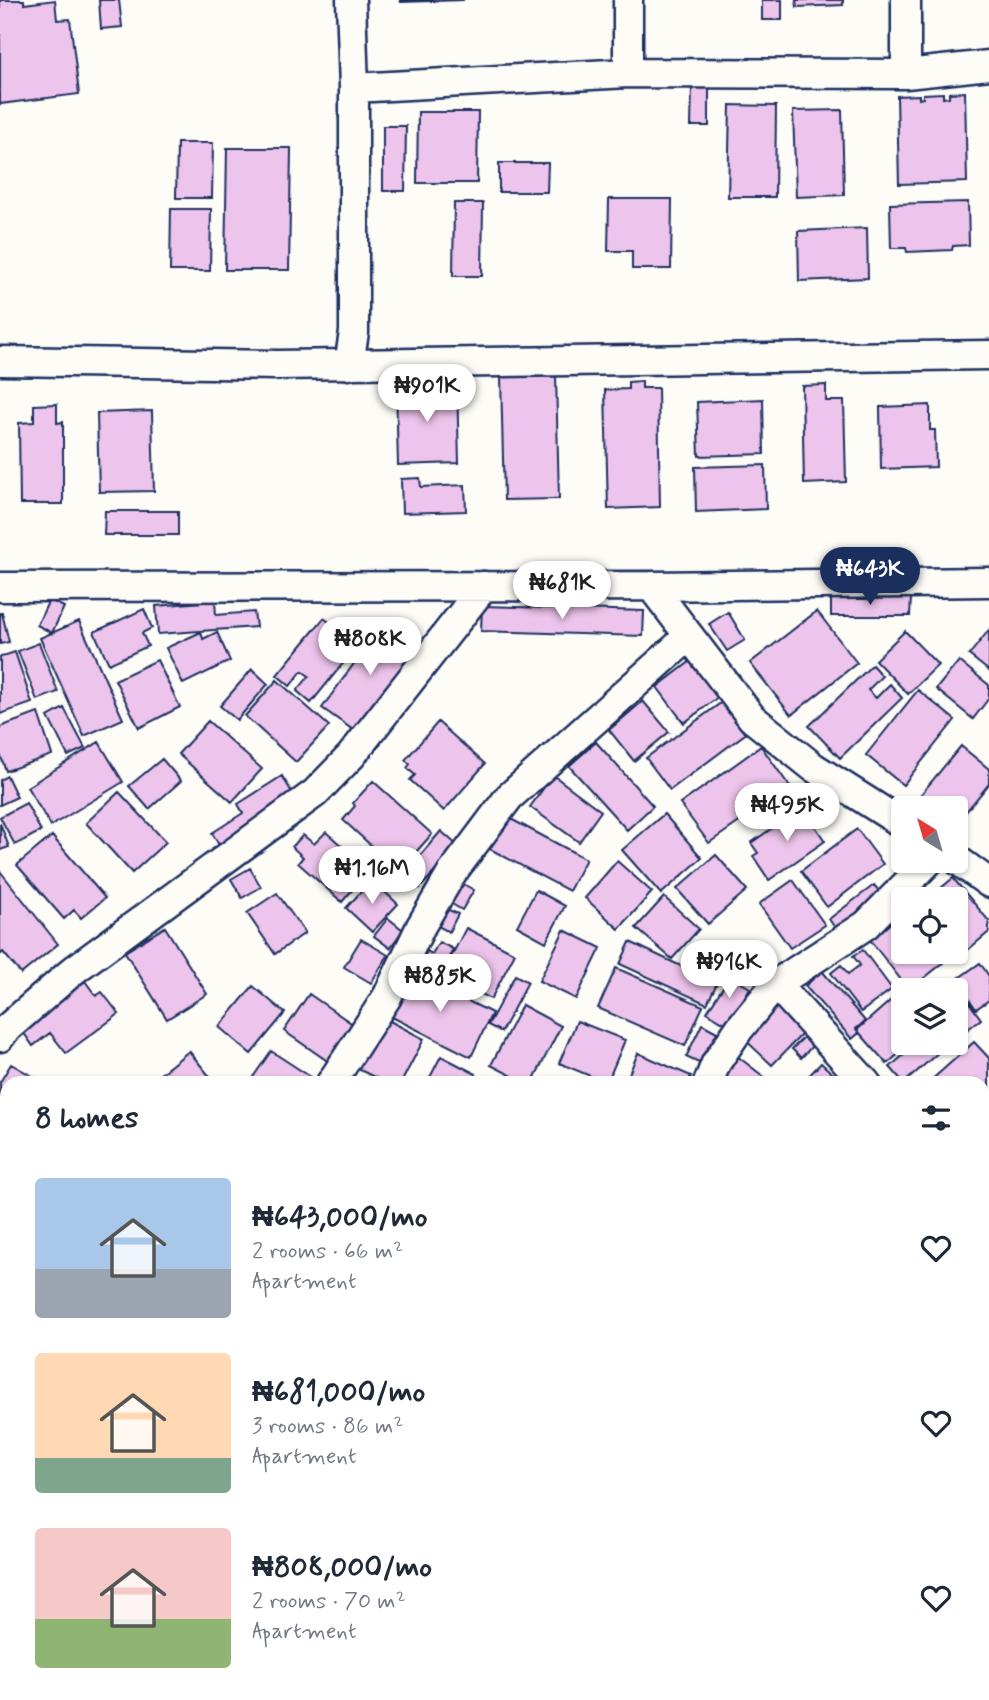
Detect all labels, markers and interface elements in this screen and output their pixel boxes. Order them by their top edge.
pin: ₦901K [378,364,476,424]
text: ₦901K [394,372,460,402]
pin: ₦643K [821,548,919,607]
text: ₦643K [836,555,904,585]
pin: ₦681K [513,562,611,621]
text: ₦681K [529,569,595,599]
pin: ₦808K [321,618,419,677]
text: ₦808K [334,625,406,655]
pin: ₦495K [738,784,836,843]
text: ₦495K [751,791,823,821]
north arrow [891,796,968,873]
map controls [891,796,968,1055]
pin: ₦1.16M [315,846,429,906]
text: ₦1.16M [335,854,409,884]
button: locate [891,887,968,964]
pin: ₦916K [680,940,778,1000]
text: ₦916K [697,948,761,978]
pin: ₦885K [391,954,489,1014]
text: ₦885K [404,962,476,992]
button: layers [891,978,968,1055]
text: 8 homes [35,1099,138,1138]
icon: filters [917,1099,955,1137]
text: ₦643,000/mo [252,1198,428,1237]
icon: home [91,1206,175,1290]
icon: heart [917,1229,955,1267]
text: 2 rooms · 66 m² [252,1237,403,1267]
text: Apartment [252,1267,357,1297]
text: ₦681,000/mo [252,1373,425,1412]
icon: home [91,1381,175,1465]
icon: heart [917,1404,955,1442]
text: 3 rooms · 86 m² [252,1412,403,1442]
text: Apartment [252,1442,357,1472]
text: ₦808,000/mo [252,1548,432,1587]
icon: home [91,1556,175,1640]
icon: heart [917,1579,955,1617]
text: 2 rooms · 70 m² [252,1587,406,1617]
text: Apartment [252,1617,357,1647]

